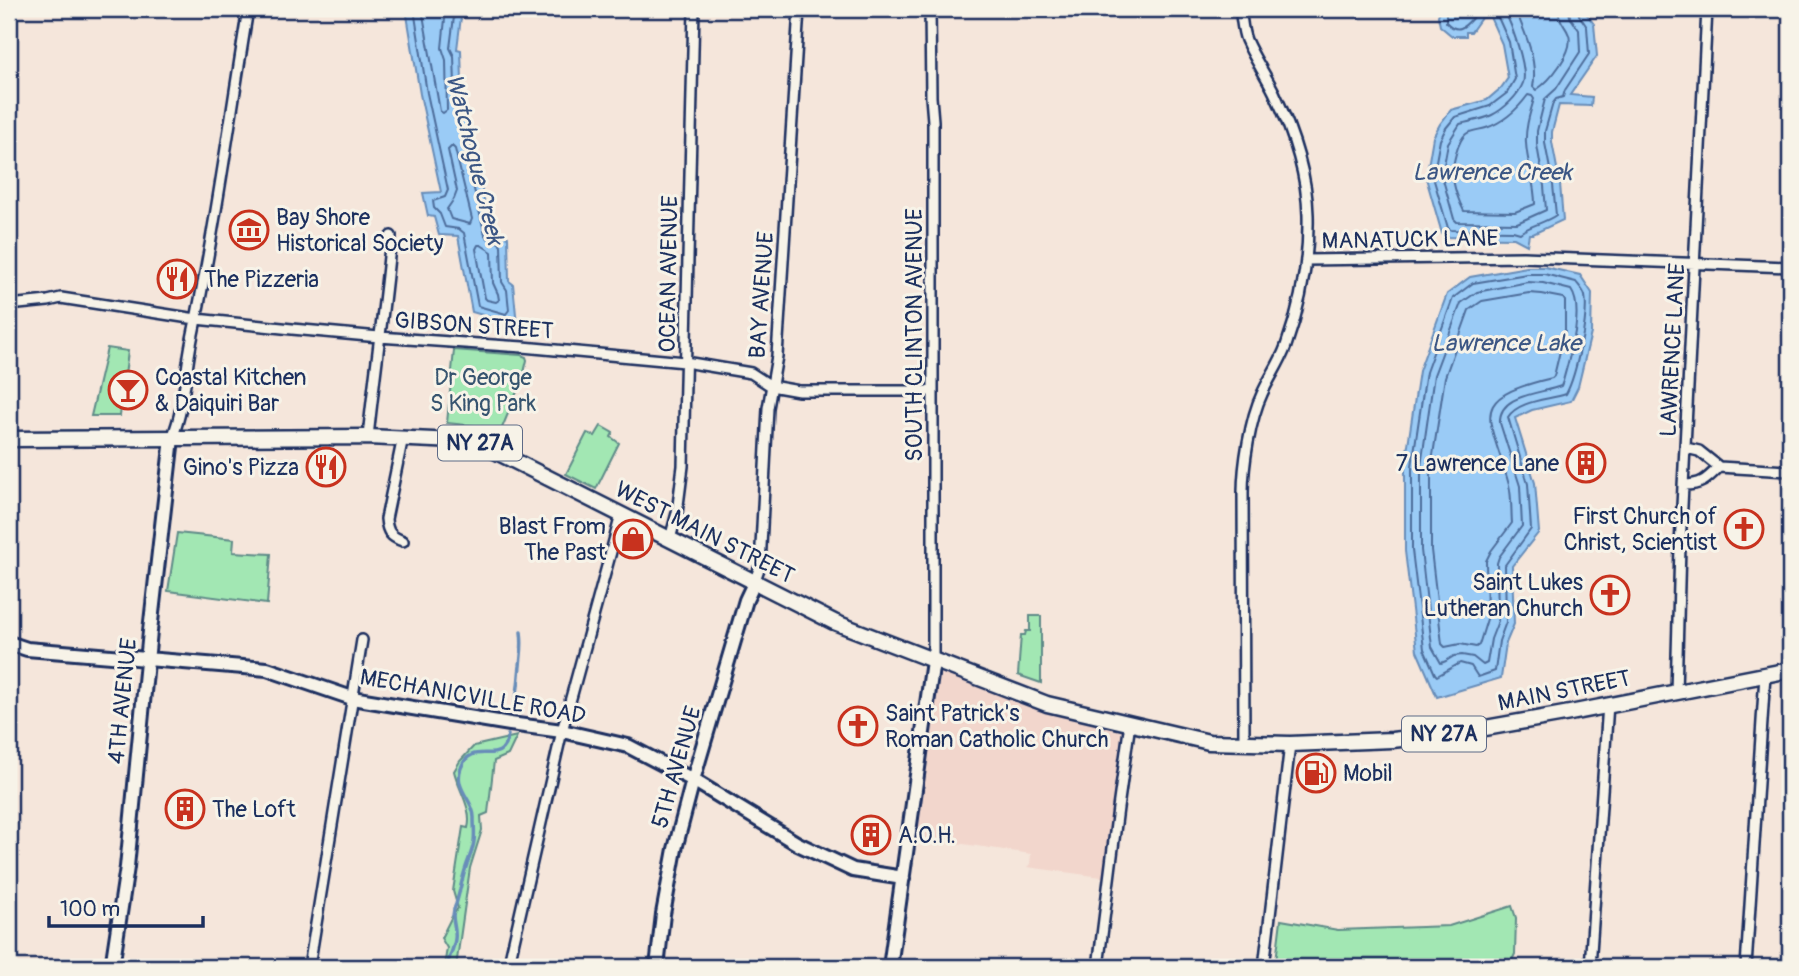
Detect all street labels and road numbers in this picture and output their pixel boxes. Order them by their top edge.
street label: OCEAN AVENUE [653,195,684,353]
street label: SOUTH CLINTON AVENUE [900,208,929,462]
street label: MANATUCK LANE [1321,223,1499,256]
street label: BAY AVENUE [743,231,780,359]
street label: LAWRENCE LANE [1653,262,1692,438]
street label: GIBSON STREET [393,305,555,346]
road number: NY 27A [438,426,522,460]
street label: WEST MAIN STREET [610,475,800,590]
street label: 4TH AVENUE [101,637,144,765]
street label: MECHANICVILLE ROAD [358,662,588,731]
street label: MAIN STREET [1495,663,1633,718]
street label: 5TH AVENUE [645,703,708,832]
road number: NY 27A [1402,716,1486,752]

